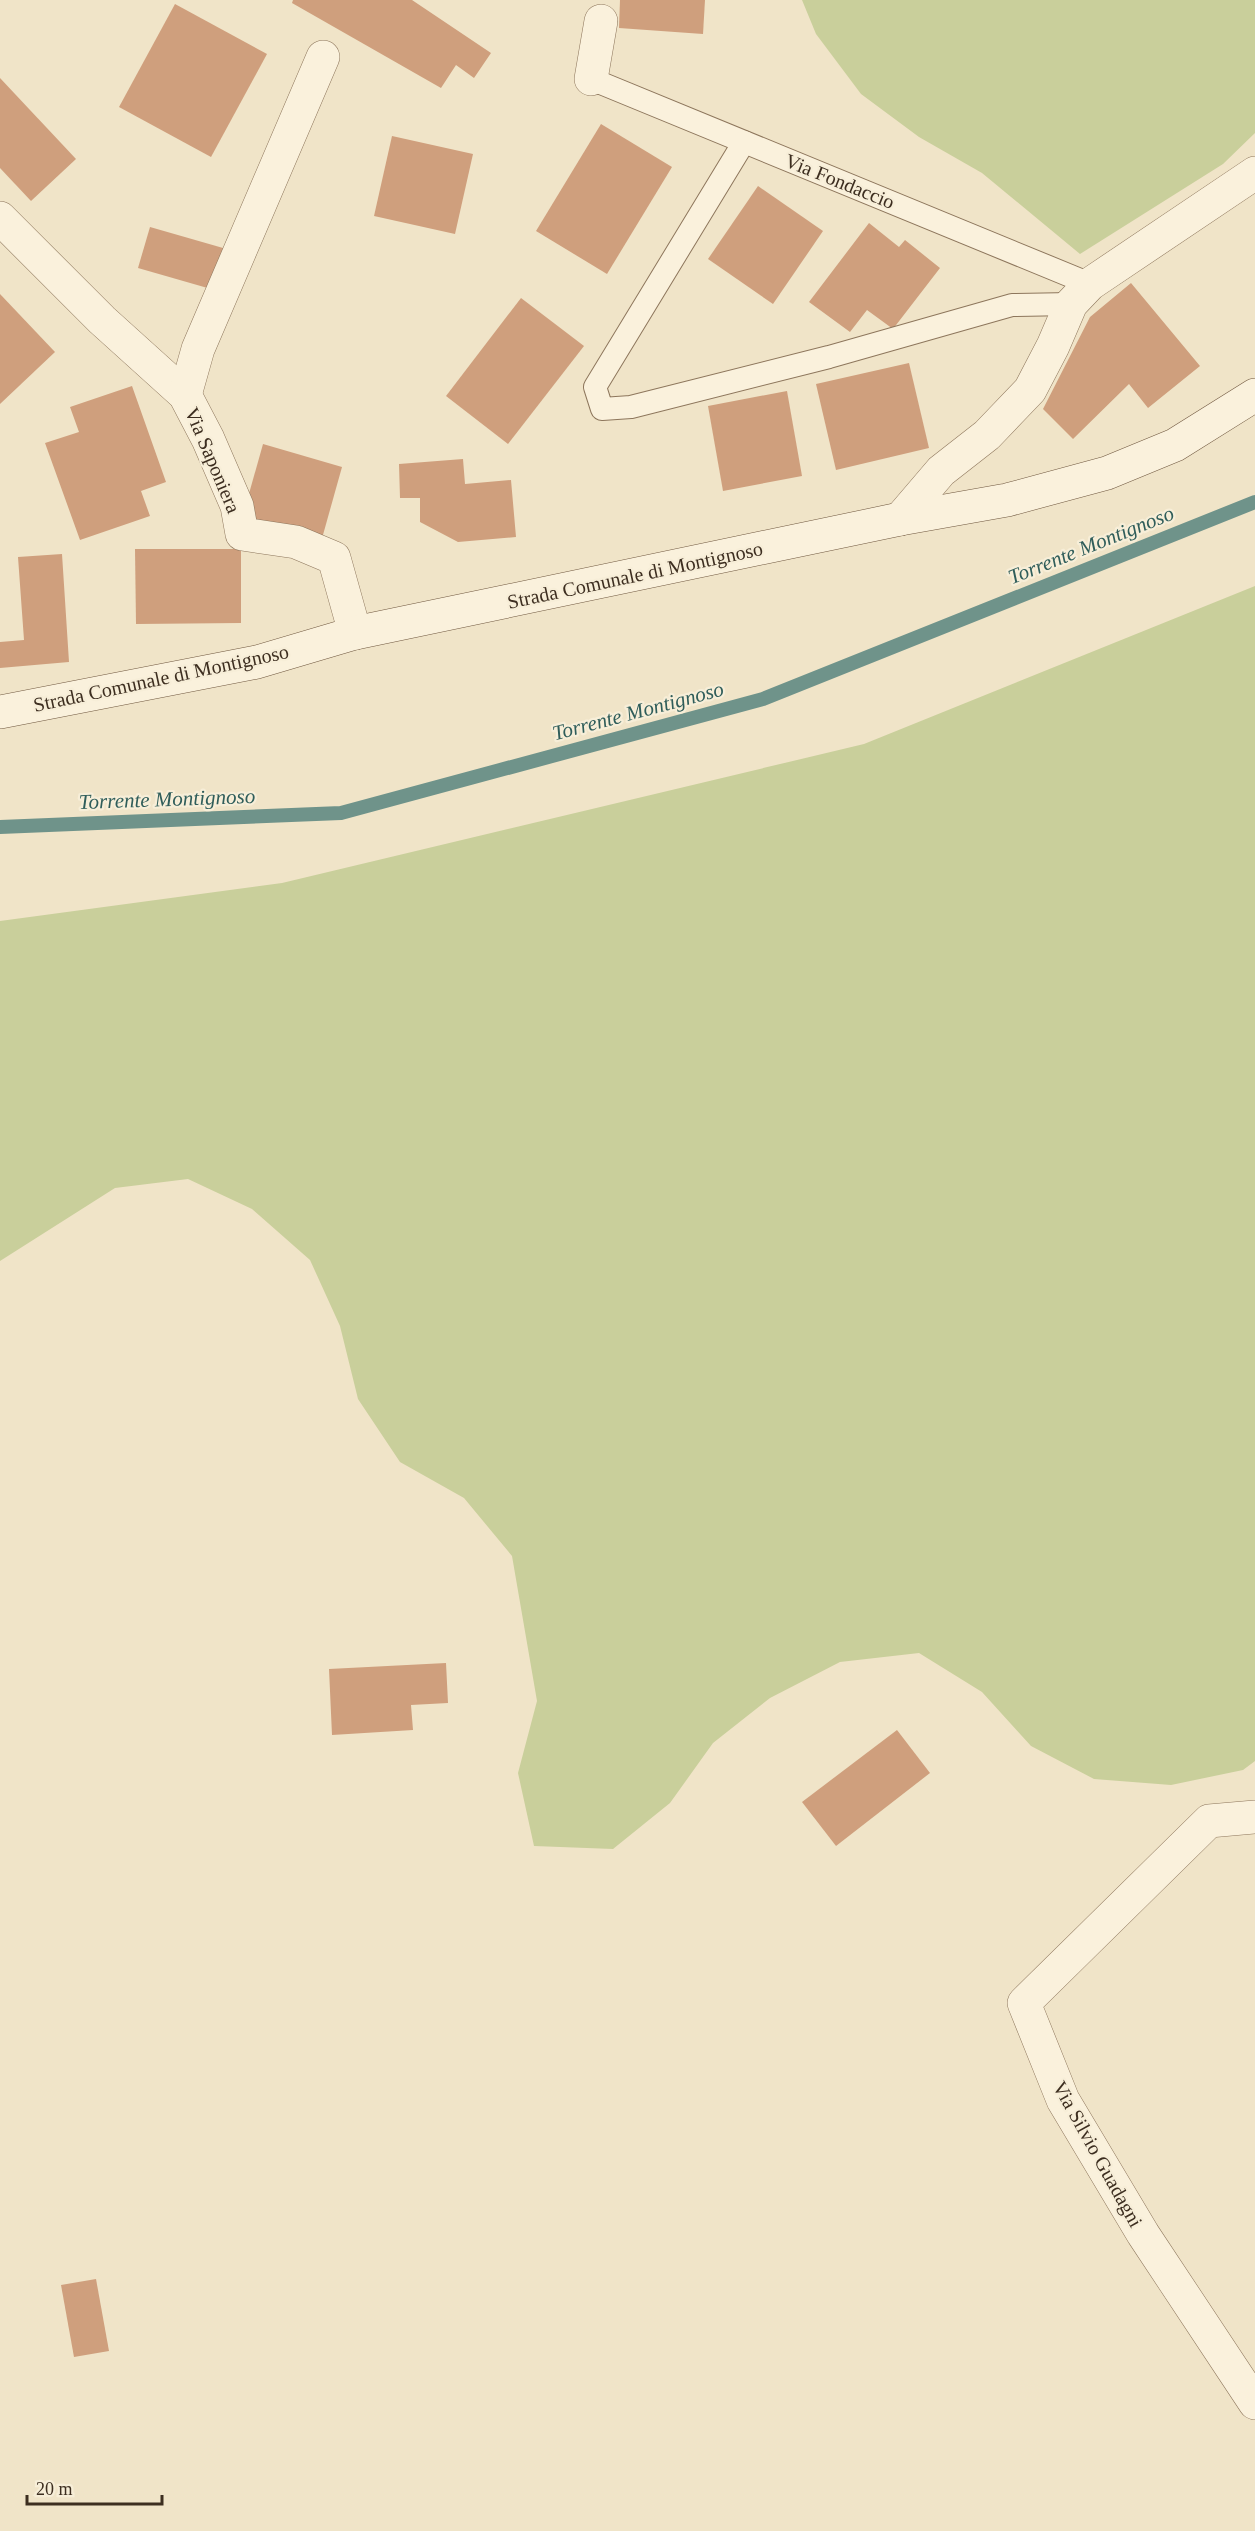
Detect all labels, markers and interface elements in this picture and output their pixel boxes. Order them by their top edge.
street label: Via Fondaccio [782,149,898,213]
street label: Via Saponiera [180,404,245,517]
water label: Torrente Montignoso [1005,501,1177,589]
street label: Strada Comunale di Montignoso [505,537,765,614]
street label: Strada Comunale di Montignoso [31,640,291,717]
water label: Torrente Montignoso [550,677,726,745]
water label: Torrente Montignoso [78,784,256,814]
street label: Via Silvio Guadagni [1048,2077,1147,2232]
scale bar [27,2468,162,2506]
text: 20 m [36,2479,73,2499]

